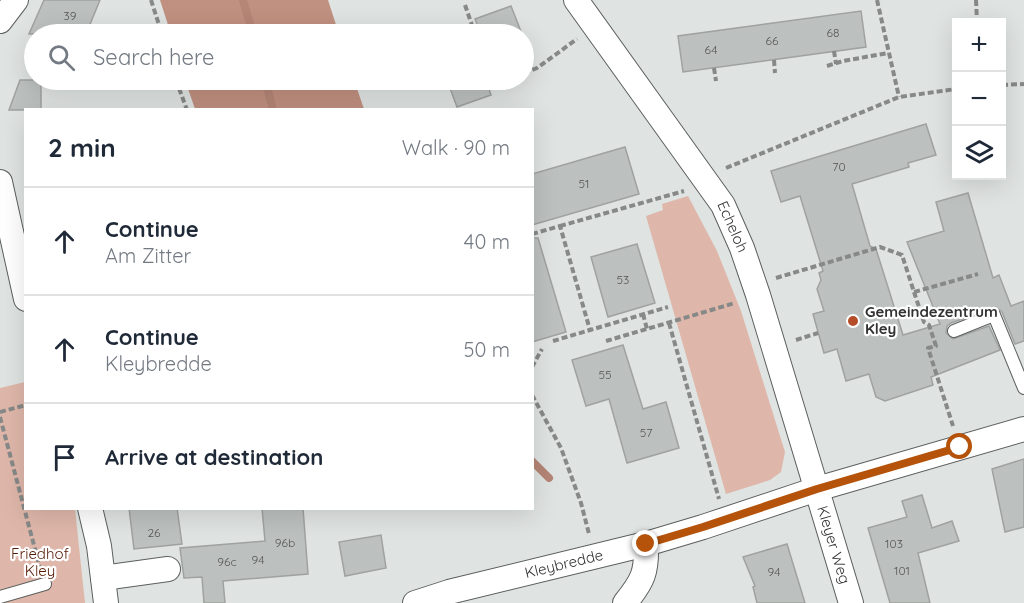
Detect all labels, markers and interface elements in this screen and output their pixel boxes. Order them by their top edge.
house number: 39 [64,8,77,23]
map controls [952,18,1006,180]
button: + [952,18,1006,72]
search box [24,24,534,90]
house number: 68 [827,25,839,40]
house number: 66 [766,33,779,48]
icon: search [45,41,78,74]
house number: 64 [705,42,717,57]
text: Search here [93,43,214,71]
button: − [952,72,1006,126]
button: layers [952,126,1006,180]
text: 2 min [48,131,116,164]
text: Walk · 90 m [402,135,510,160]
house number: 70 [832,159,846,174]
house number: 51 [579,176,589,191]
street label: Echeloh [713,198,753,255]
text: Continue [105,215,199,243]
icon: ahead [48,225,81,258]
text: 40 m [464,229,510,254]
text: Am Zitter [105,243,191,268]
house number: 53 [617,272,629,287]
place label: Gemeindezentrum Kley [865,302,998,338]
marker: Gemeindezentrum Kley [846,314,860,328]
text: Continue [105,323,199,351]
icon: ahead [48,333,81,366]
text: 50 m [464,337,510,362]
text: Kleybredde [105,351,212,376]
house number: 55 [598,367,612,382]
house number: 57 [640,425,652,440]
route start [946,433,972,459]
icon: arrive [48,441,81,474]
text: Arrive at destination [105,443,323,471]
street label: Kleyer Weg [813,503,855,586]
house number: 26 [147,525,161,540]
route end [632,530,658,556]
house number: 96b [275,535,295,550]
house number: 103 [885,536,903,551]
park label: Friedhof Kley [11,544,70,580]
street label: Kleybredde [523,545,605,582]
house number: 94 [251,552,265,567]
house number: 96c [217,554,237,569]
house number: 101 [894,563,910,578]
house number: 94 [767,564,781,579]

